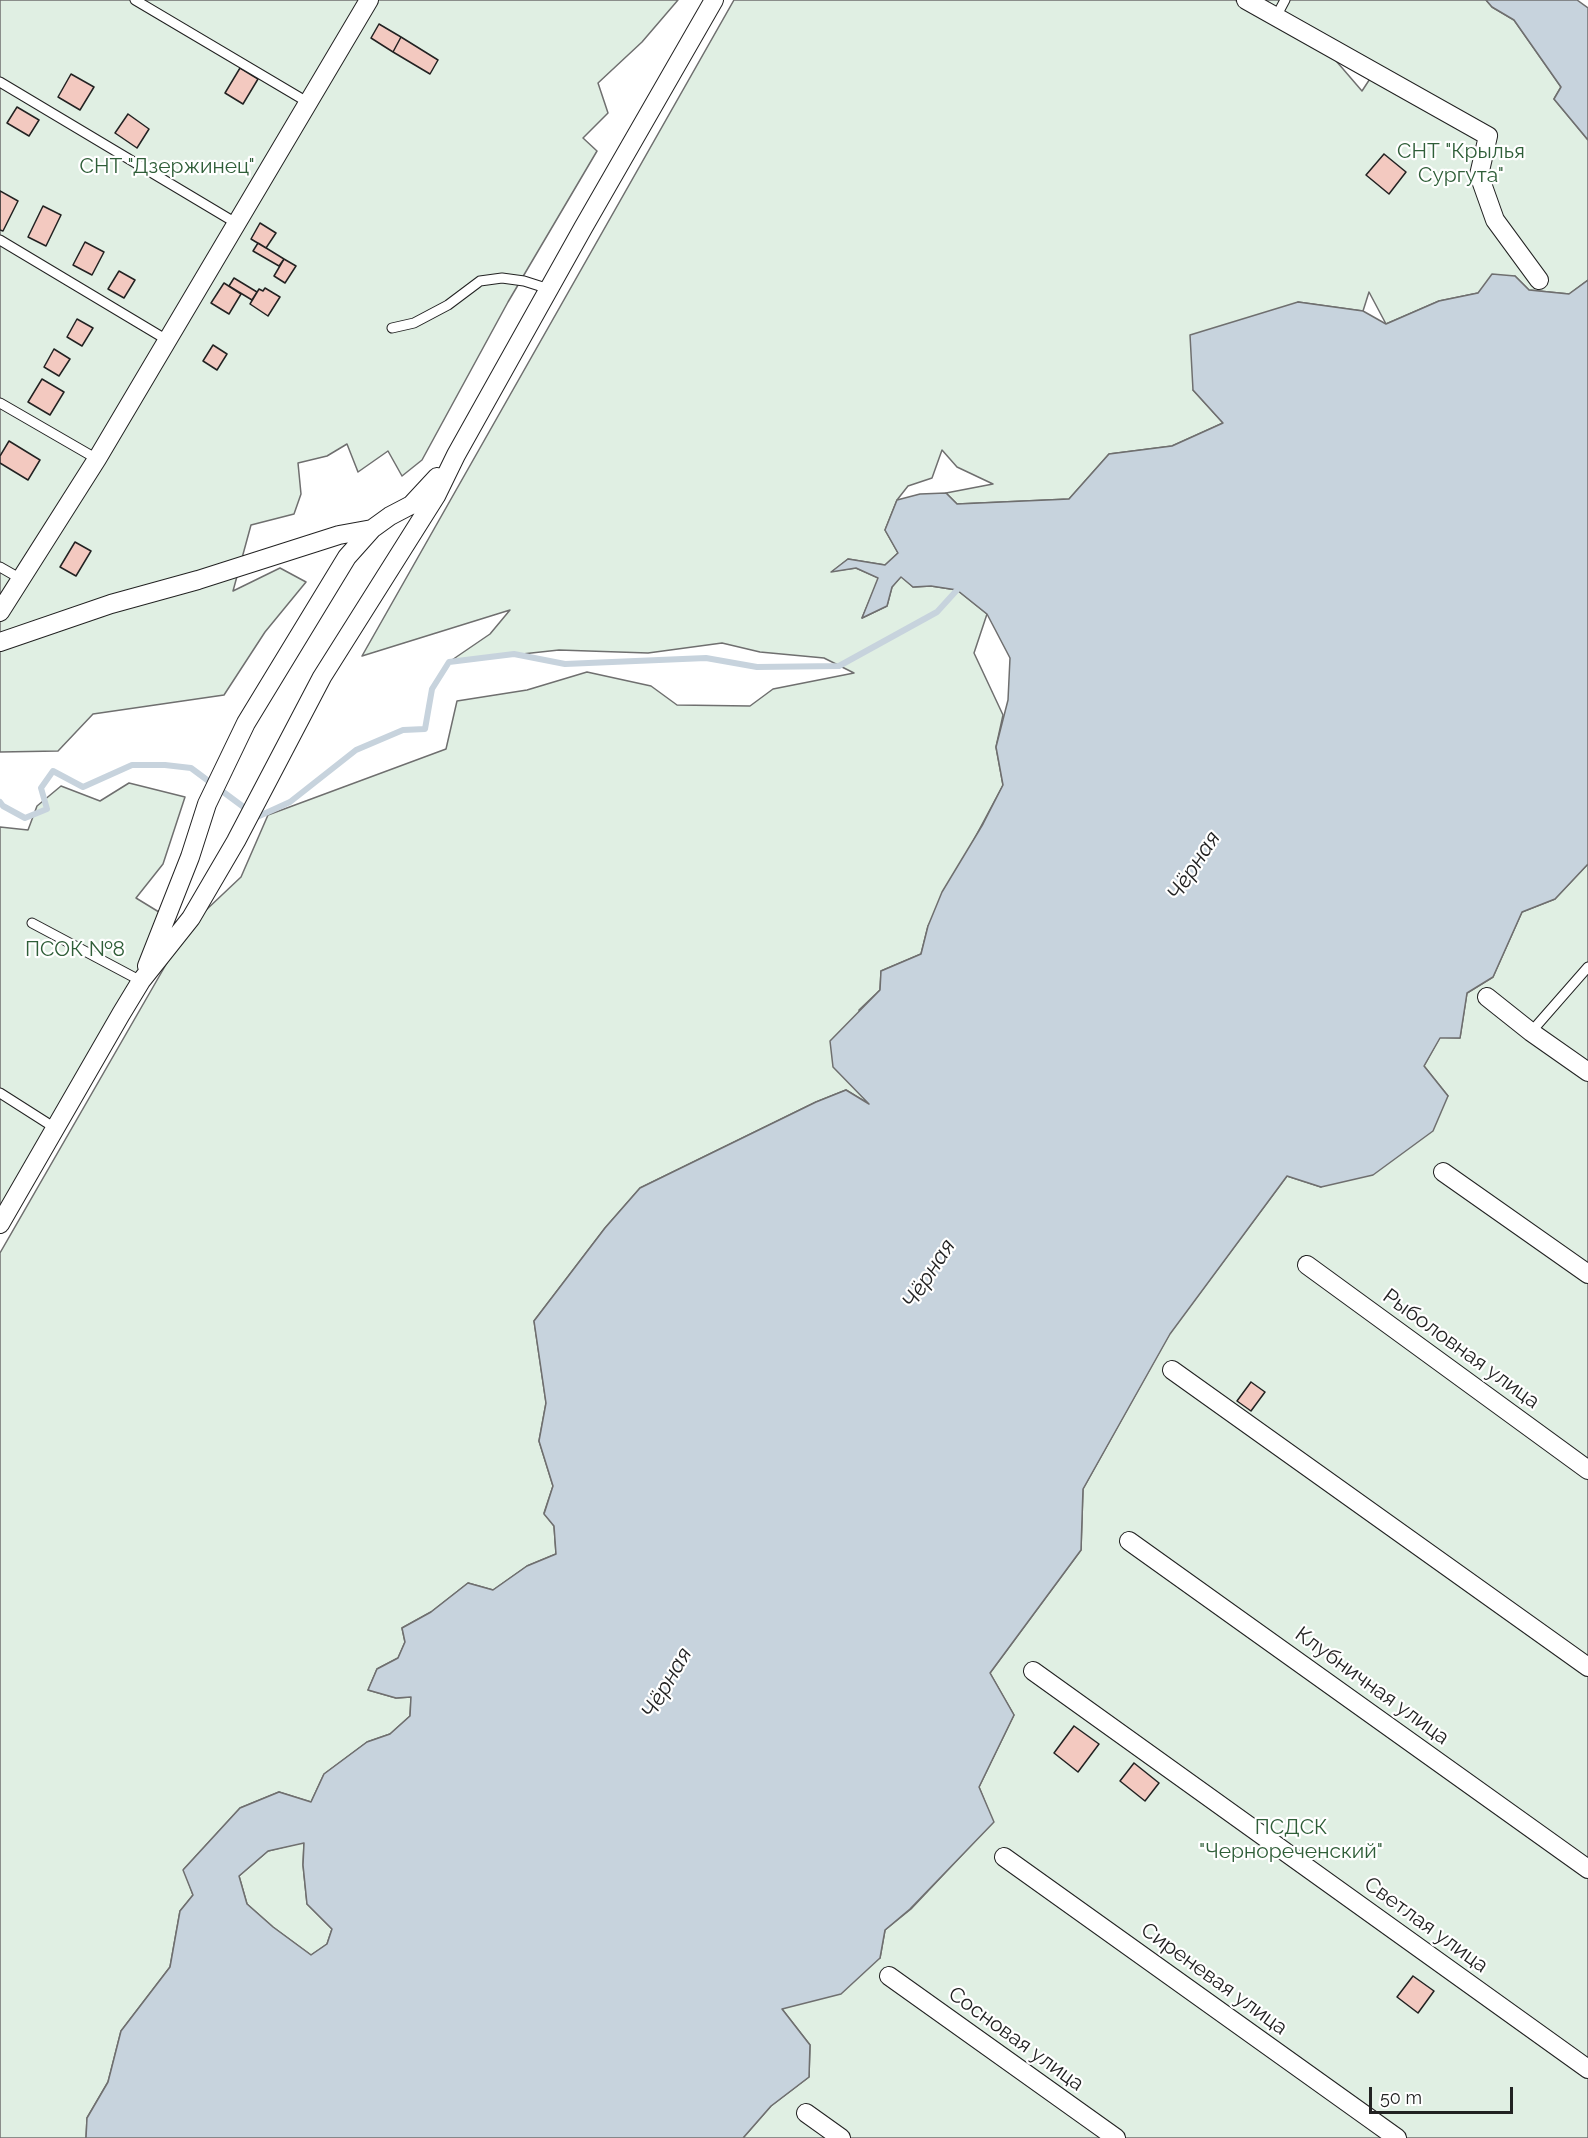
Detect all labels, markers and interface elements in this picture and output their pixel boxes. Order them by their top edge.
park label: CНТ "Крылья Сургута" [1397,139,1525,189]
park label: СНТ "Дзержинец" [79,154,255,180]
water label: Чёрная [1162,826,1226,906]
park label: ПСОК №8 [25,937,125,963]
water label: Чёрная [897,1234,961,1314]
street label: Рыболовная улица [1378,1284,1544,1414]
street label: Клубничная улица [1290,1622,1454,1750]
water label: Чёрная [636,1643,698,1723]
park label: ПСДСК "Чернореченский" [1199,1815,1383,1865]
street label: Светлая улица [1359,1872,1493,1978]
street label: Сиреневая улица [1136,1917,1292,2041]
street label: Сосновая улица [943,1981,1089,2097]
scale bar [1372,2075,1516,2113]
text: 50 m [1380,2087,1422,2108]

